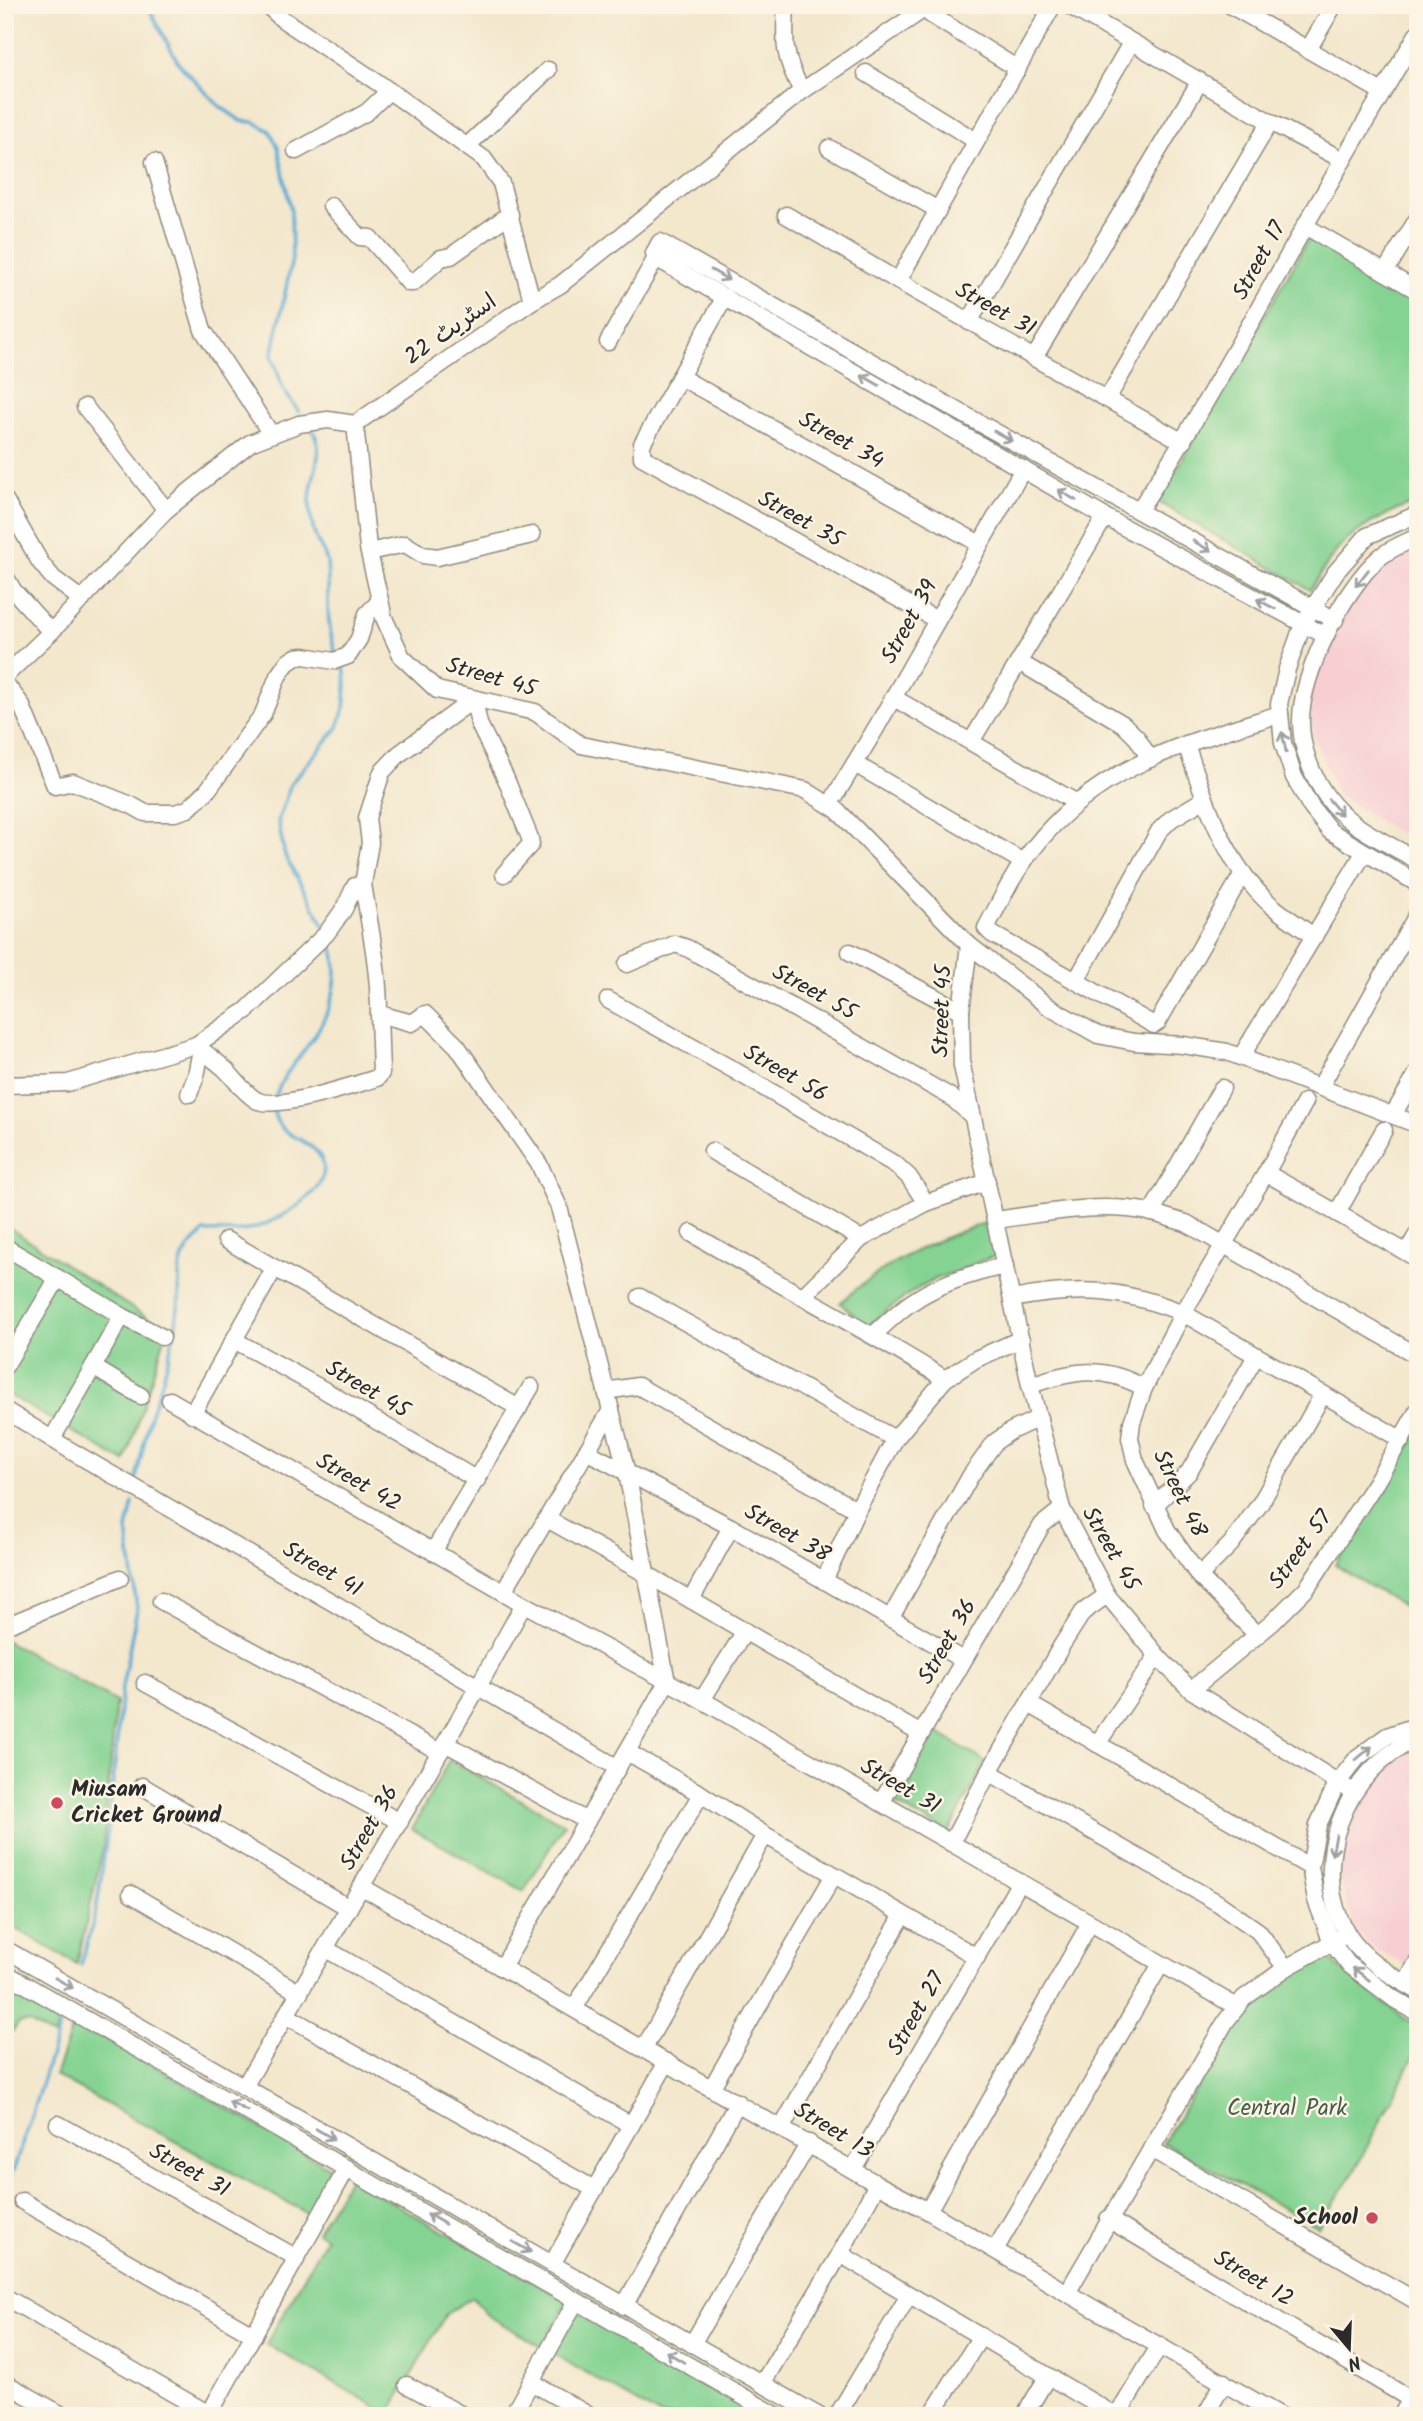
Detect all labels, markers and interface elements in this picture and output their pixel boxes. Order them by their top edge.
street label: Street 17 [1224,214,1297,307]
one-way arrow [709,268,729,282]
street label: Street 31 [948,273,1042,347]
street label: اسٹریٹ 22 [397,285,505,375]
one-way arrow [860,373,881,386]
street label: Street 34 [791,403,891,479]
one-way arrow [992,429,1012,443]
street label: Street 35 [751,482,851,559]
one-way arrow [1057,487,1077,501]
one-way arrow [1191,539,1211,553]
one-way arrow [1354,568,1369,586]
street label: Street 39 [872,573,948,671]
one-way arrow [1256,597,1277,610]
street label: Street 45 [442,648,542,709]
one-way arrow [1277,731,1291,754]
one-way arrow [1327,797,1343,815]
street label: Street 55 [765,955,865,1032]
street label: Street 45 [923,962,963,1058]
street label: Street 56 [736,1035,834,1113]
street label: Street 45 [318,1351,418,1430]
street label: Street 42 [308,1444,408,1522]
street label: Street 48 [1142,1444,1216,1544]
street label: Street 38 [737,1495,837,1573]
street label: Street 45 [1071,1500,1150,1600]
street label: Street 57 [1260,1502,1343,1597]
street label: Street 41 [275,1533,369,1607]
street label: Street 36 [909,1593,987,1691]
one-way arrow [1355,1746,1373,1762]
street label: Street 31 [853,1749,947,1825]
place label: Miusam Cricket Ground [71,1772,222,1834]
street label: Street 36 [331,1779,409,1877]
marker: Miusam Cricket Ground [49,1795,65,1811]
one-way arrow [1327,1833,1341,1856]
street label: Street 27 [879,1964,956,2063]
one-way arrow [1353,1967,1371,1982]
one-way arrow [54,1977,74,1991]
park label: Central Park [1227,2091,1347,2127]
street label: Street 13 [786,2093,880,2169]
one-way arrow [229,2099,249,2113]
one-way arrow [315,2127,335,2141]
street label: Street 31 [142,2134,236,2208]
place label: School [1294,2200,1359,2236]
marker: School [1364,2210,1380,2226]
one-way arrow [426,2212,446,2226]
one-way arrow [512,2241,532,2255]
street label: Street 12 [1206,2241,1300,2317]
north arrow [1314,2312,1384,2382]
text: N [1343,2346,1364,2378]
one-way arrow [666,2350,686,2364]

